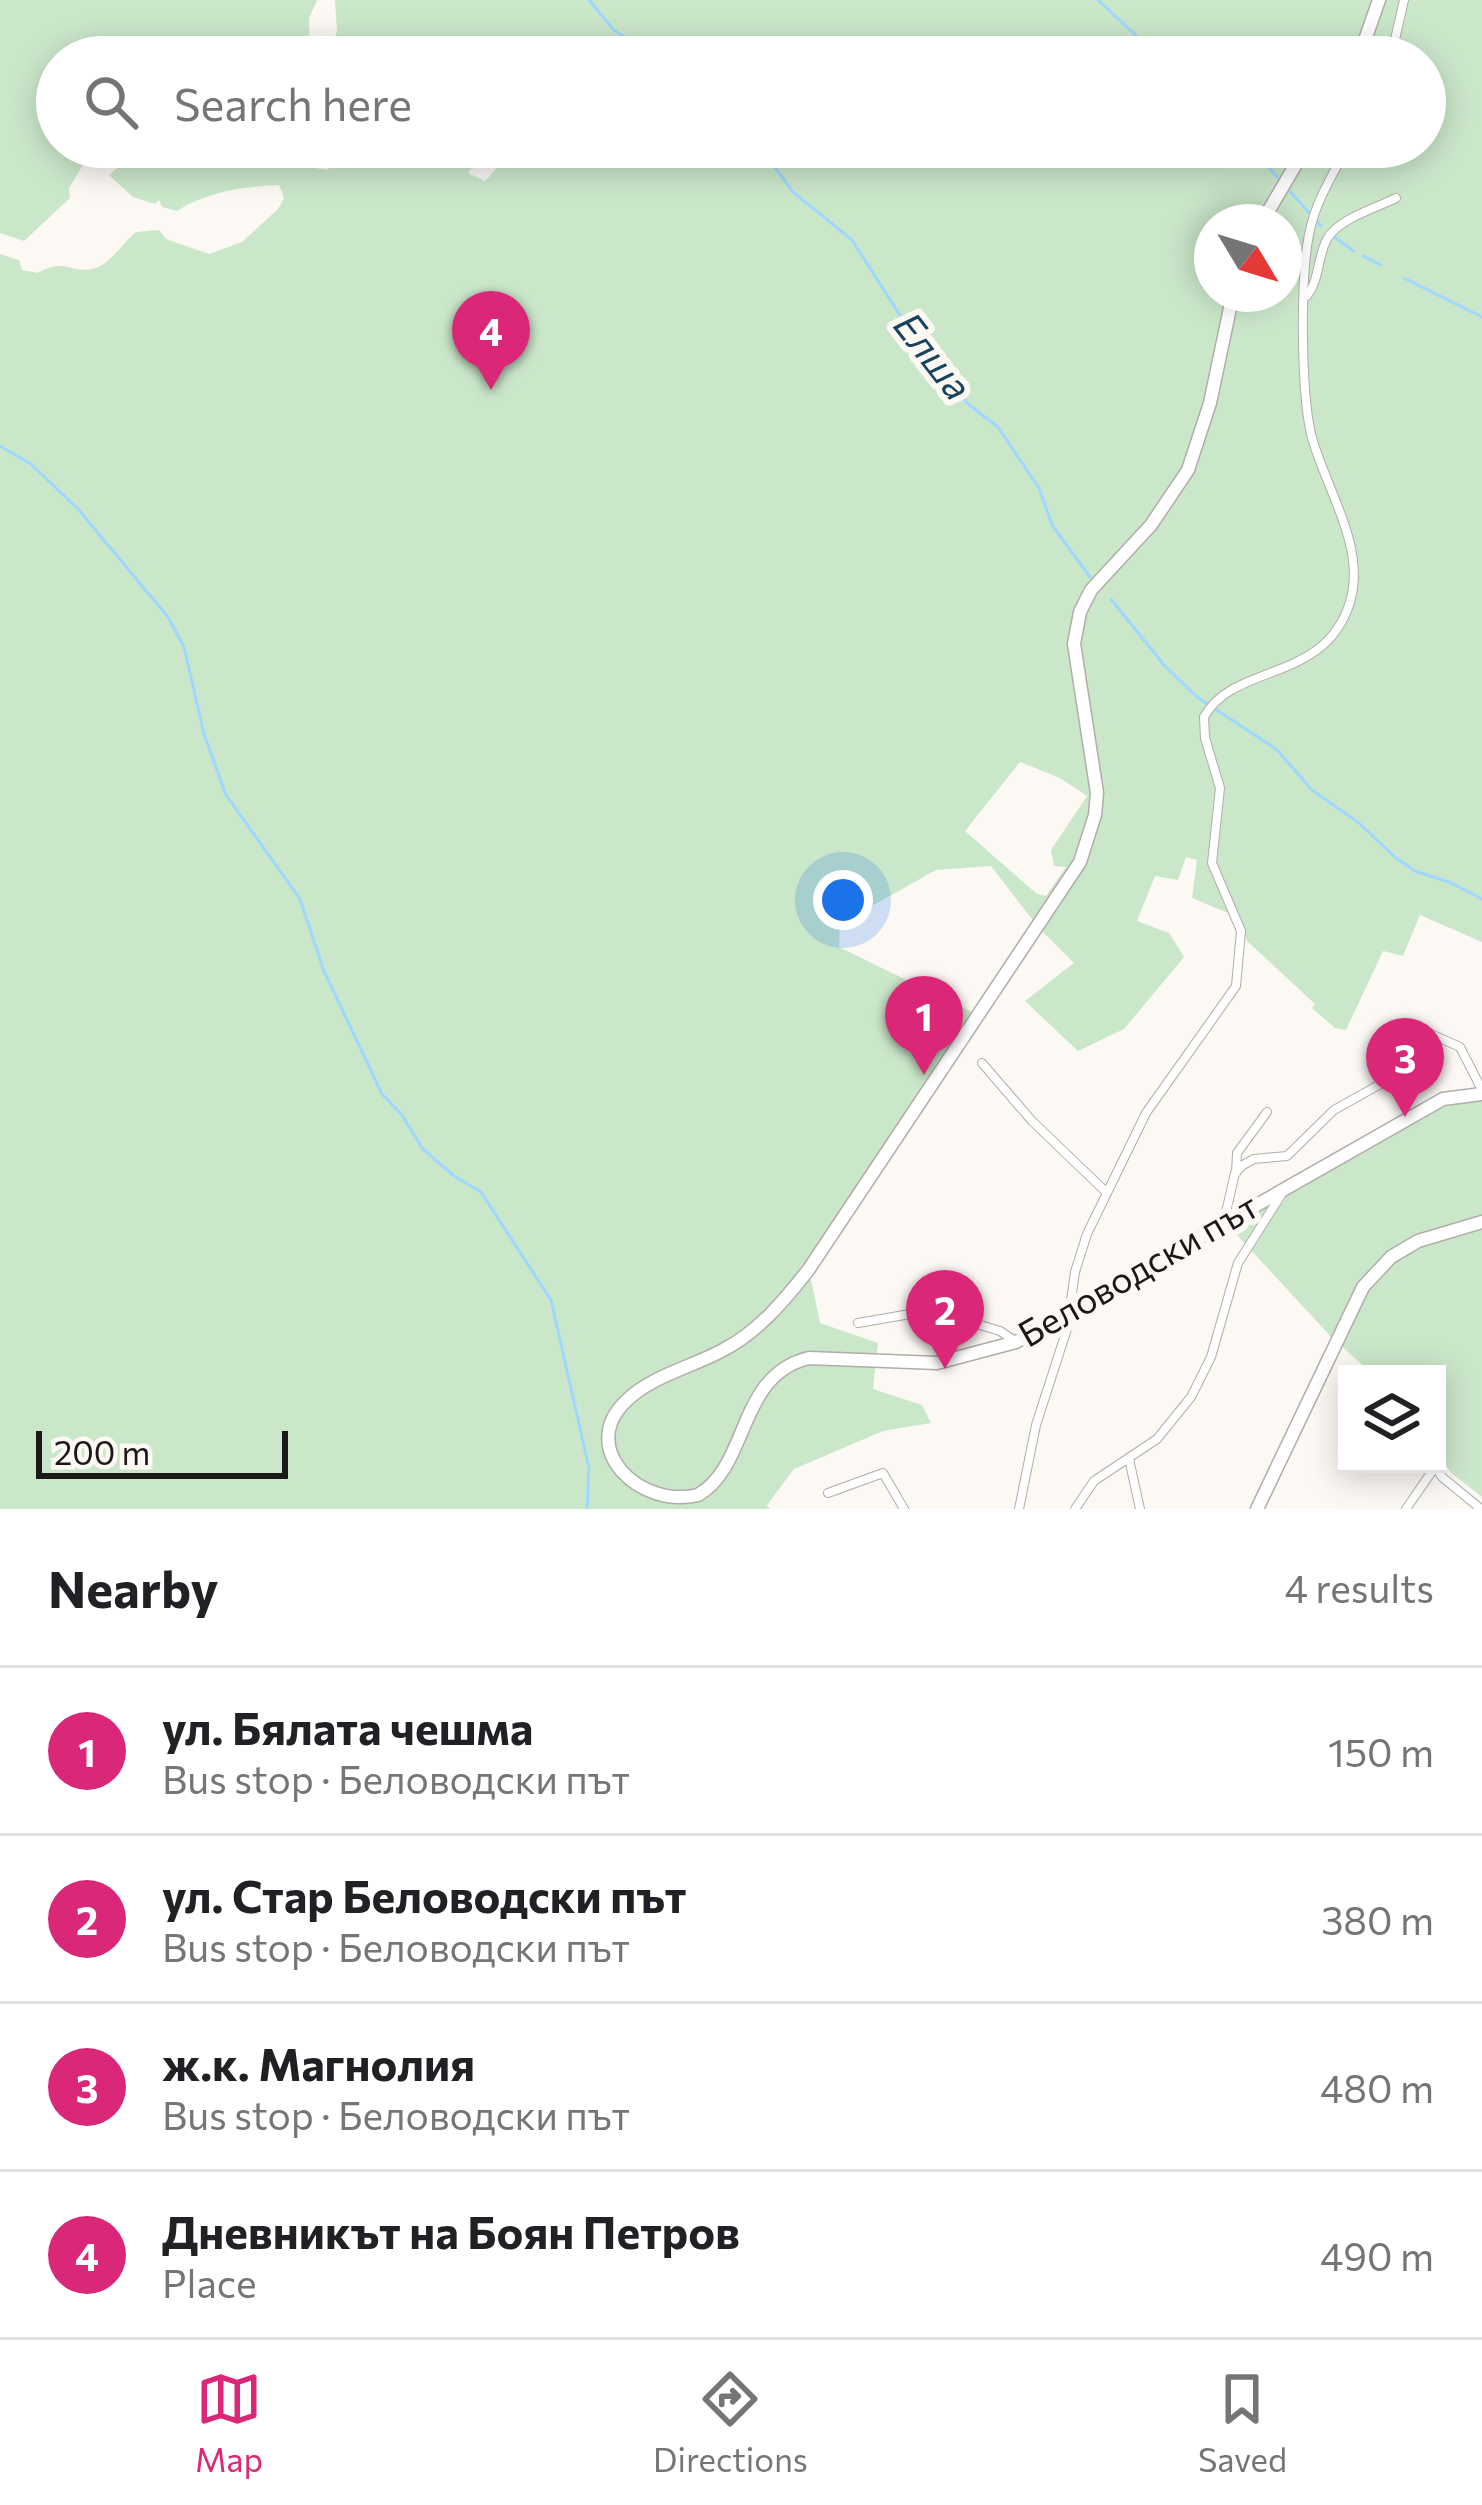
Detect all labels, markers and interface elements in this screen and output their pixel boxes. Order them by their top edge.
search box [36,36,1446,168]
icon: search [78,69,144,135]
text: Search here [174,75,412,130]
north arrow [1194,204,1302,312]
pin: 4 [452,291,530,390]
water label: Елша [885,301,984,408]
your location [813,870,873,930]
pin: 1 [885,976,963,1075]
pin: 3 [1366,1018,1444,1117]
street label: Беловодски път [1009,1182,1265,1355]
pin: 2 [906,1270,984,1369]
map controls [1338,1365,1446,1473]
button: layers [1338,1365,1446,1473]
scale bar [36,1425,288,1478]
text: 200 m [54,1431,150,1472]
text: Nearby [48,1556,218,1619]
text: 4 results [1284,1563,1434,1611]
text: ул. Бялата чешма [162,1699,533,1754]
text: 1 [78,1727,96,1775]
text: 150 m [1328,1727,1434,1775]
text: Bus stop · Беловодски път [162,1754,630,1802]
text: ул. Стар Беловодски път [162,1867,686,1922]
text: 2 [76,1895,98,1943]
text: 380 m [1321,1895,1434,1943]
text: Bus stop · Беловодски път [162,1922,630,1970]
text: ж.к. Магнолия [162,2035,475,2090]
text: 3 [76,2063,98,2111]
text: 480 m [1320,2063,1434,2111]
text: Bus stop · Беловодски път [162,2090,630,2138]
text: Дневникът на Боян Петров [162,2203,740,2258]
text: 4 [75,2231,99,2279]
text: 490 m [1320,2231,1434,2279]
text: Place [162,2258,257,2306]
tab: Map [195,2366,263,2479]
tab: Directions [653,2366,808,2479]
tab: Saved [1198,2366,1287,2479]

